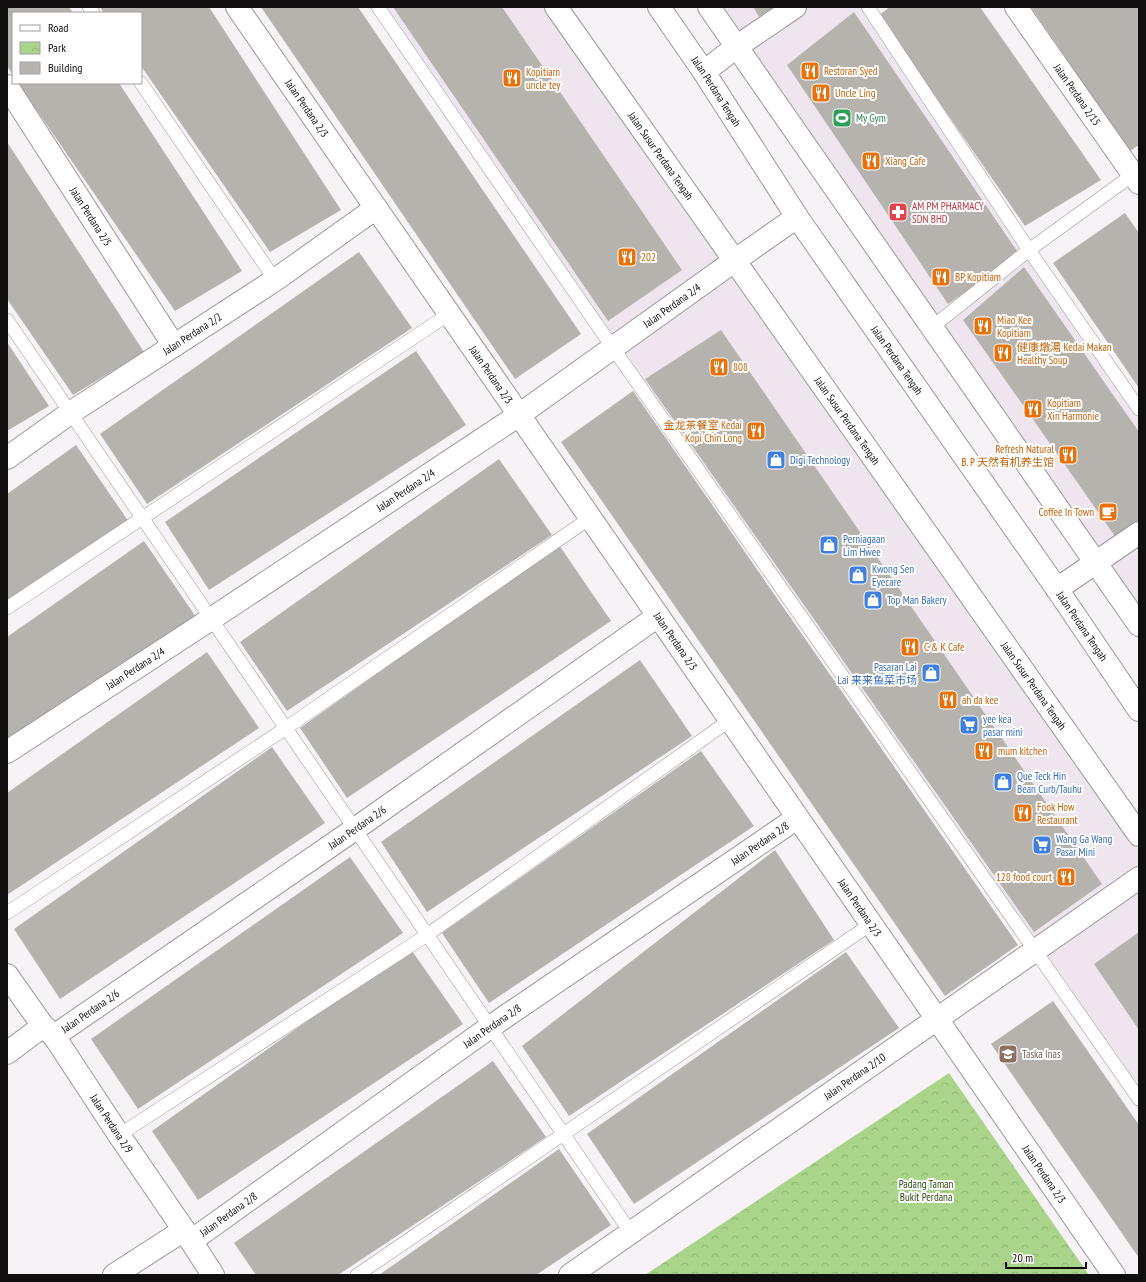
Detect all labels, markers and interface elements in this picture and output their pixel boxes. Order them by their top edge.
legend [12,12,142,84]
text: Road [48,20,68,35]
text: Park [48,40,66,55]
street label: Jalan Perdana Tengah [688,53,744,129]
text: Building [48,60,83,75]
restaurant icon: Restoran Syed [799,60,821,82]
street label: Jalan Perdana 2/15 [1050,60,1104,128]
place label: Restoran Syed [824,64,878,78]
place label: Kopitiam uncle tey [526,65,561,92]
restaurant icon: Kopitiam uncle tey [501,67,523,89]
street label: Jalan Perdana 2/3 [281,76,332,140]
restaurant icon: Uncle Ling [810,82,832,104]
place label: Uncle Ling [835,86,876,100]
sports icon: My Gym [831,107,853,129]
street label: Jalan Susur Perdana Tengah [624,108,697,203]
place label: My Gym [856,111,886,125]
restaurant icon: Xiang Cafe [860,150,882,172]
place label: Xiang Cafe [885,154,926,168]
street label: Jalan Perdana 2/5 [66,183,115,249]
place label: AM PM PHARMACY SDN BHD [912,199,984,226]
pharmacy icon: AM PM PHARMACY SDN BHD [887,201,909,223]
restaurant icon: 202 [616,246,638,268]
place label: 202 [641,250,656,264]
restaurant icon: BP Kopitiam [930,266,952,288]
place label: BP Kopitiam [955,270,1001,284]
street label: Jalan Perdana 2/4 [640,280,703,331]
street label: Jalan Perdana 2/2 [159,310,224,359]
place label: Miao Kee Kopitiam [997,313,1032,340]
restaurant icon: Miao Kee Kopitiam [972,315,994,337]
street label: Jalan Perdana Tengah [868,322,926,398]
place label: 健康燉湯 Kedai Makan Healthy Soup [1017,340,1112,367]
street label: Jalan Perdana 2/3 [466,342,516,406]
restaurant icon: 健康燉湯 Kedai Makan Healthy Soup [992,342,1014,364]
restaurant icon: 808 [708,356,730,378]
place label: 808 [733,360,748,374]
street label: Jalan Susur Perdana Tengah [811,373,883,468]
place label: Kopitiam Xin Harmonie [1047,396,1099,423]
restaurant icon: Kopitiam Xin Harmonie [1022,398,1044,420]
place label: 金龙茶餐室 Kedai Kopi Chin Long [664,418,742,445]
restaurant icon: 金龙茶餐室 Kedai Kopi Chin Long [745,420,767,442]
place label: Refresh Natural B. P 天然有机养生馆 [961,442,1054,469]
restaurant icon: Refresh Natural B. P 天然有机养生馆 [1057,444,1079,466]
shop icon: Digi Technology [765,449,787,471]
place label: Digi Technology [790,453,851,467]
street label: Jalan Perdana 2/4 [373,466,438,515]
cafe icon: Coffee In Town [1097,501,1119,523]
place label: Coffee In Town [1039,505,1094,519]
place label: Perniagaan Lim Hwee [843,532,885,559]
shop icon: Perniagaan Lim Hwee [818,534,840,556]
place label: Kwong Sen Eyecare [872,562,914,589]
shop icon: Kwong Sen Eyecare [847,564,869,586]
street label: Jalan Perdana Tengah [1053,588,1111,664]
shop icon: Top Man Bakery [862,589,884,611]
place label: Top Man Bakery [887,593,948,607]
street label: Jalan Perdana 2/3 [650,609,701,673]
restaurant icon: C & K Cafe [899,636,921,658]
street label: Jalan Susur Perdana Tengah [997,638,1070,733]
place label: C & K Cafe [924,640,965,654]
street label: Jalan Perdana 2/4 [102,644,167,693]
place label: Pasaran Lai Lai 来来鱼菜市场 [837,660,917,687]
shop icon: Pasaran Lai Lai 来来鱼菜市场 [920,662,942,684]
restaurant icon: ah da kee [937,689,959,711]
place label: ah da kee [962,693,999,707]
place label: yee kea pasar mini [983,712,1022,739]
supermarket icon: yee kea pasar mini [958,714,980,736]
restaurant icon: mum kitchen [973,740,995,762]
place label: mum kitchen [998,744,1047,758]
place label: Que Teck Hin Bean Curb/Tauhu [1017,769,1082,796]
shop icon: Que Teck Hin Bean Curb/Tauhu [992,771,1014,793]
place label: Fook How Restaurant [1037,800,1078,827]
street label: Jalan Perdana 2/6 [325,802,389,853]
restaurant icon: Fook How Restaurant [1012,802,1034,824]
street label: Jalan Perdana 2/8 [727,819,792,869]
place label: Wang Ga Wang Pasar Mini [1056,832,1113,859]
supermarket icon: Wang Ga Wang Pasar Mini [1031,834,1053,856]
restaurant icon: 128 food court [1055,866,1077,888]
place label: 128 food court [996,870,1052,884]
street label: Jalan Perdana 2/3 [834,875,885,939]
street label: Jalan Perdana 2/6 [58,986,122,1036]
street label: Jalan Perdana 2/8 [460,1001,524,1052]
school or university icon: Taska Inas [997,1043,1019,1065]
place label: Taska Inas [1022,1047,1061,1061]
street label: Jalan Perdana 2/10 [820,1050,888,1103]
street label: Jalan Perdana 2/9 [87,1091,136,1155]
street label: Jalan Perdana 2/3 [1019,1142,1069,1206]
park label: Padang Taman Bukit Perdana [899,1177,953,1204]
street label: Jalan Perdana 2/8 [196,1189,260,1240]
scale bar [1006,1244,1086,1270]
text: 20 m [1012,1250,1033,1265]

